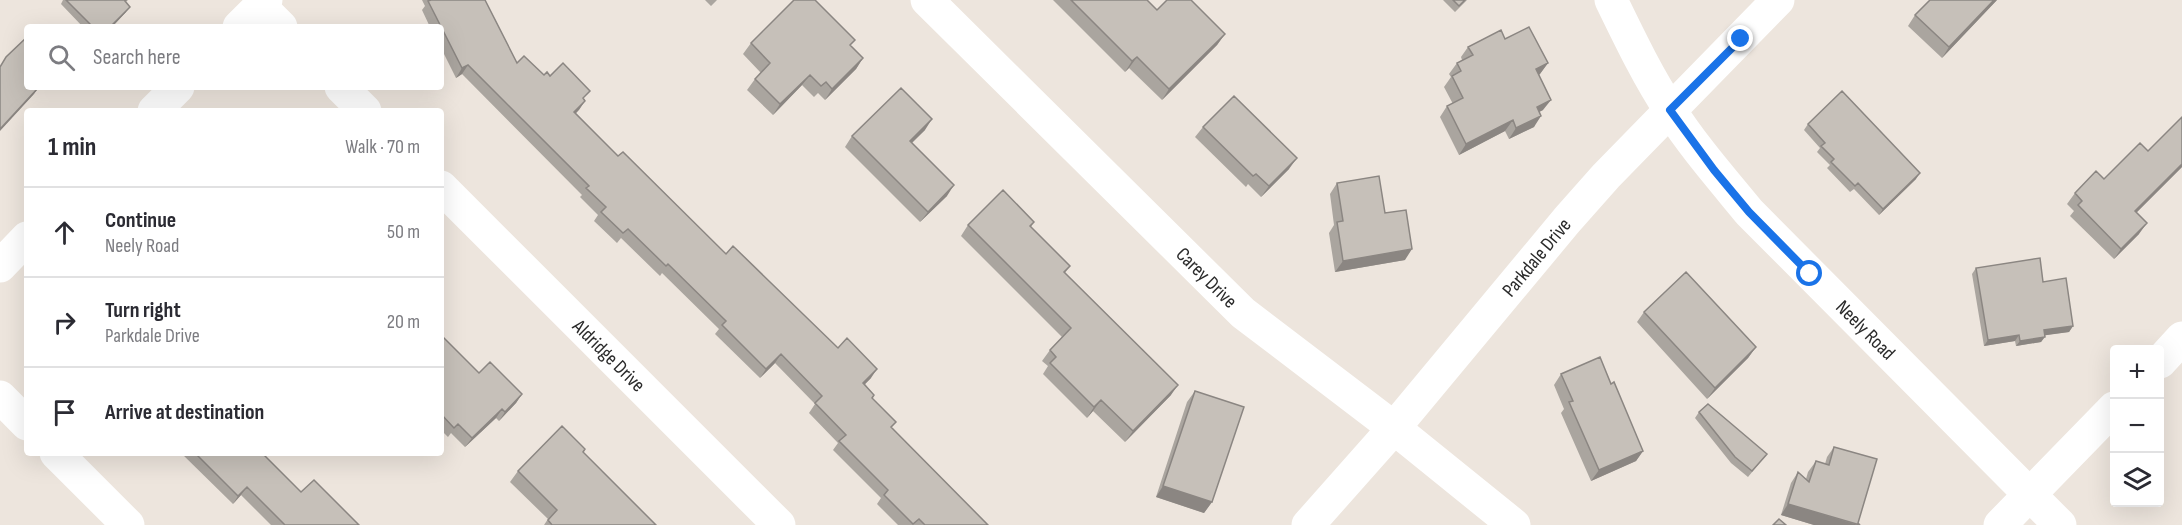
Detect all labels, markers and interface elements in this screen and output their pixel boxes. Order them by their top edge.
search box [24,24,444,90]
route end [1727,25,1753,51]
icon: search [45,41,78,74]
text: Search here [93,44,180,71]
text: 1 min [48,132,96,163]
text: Walk · 70 m [345,135,420,159]
text: Continue [105,207,176,234]
street label: Parkdale Drive [1497,214,1577,302]
icon: ahead [48,216,81,249]
text: 50 m [387,220,420,244]
text: Neely Road [105,234,179,258]
street label: Carey Drive [1171,243,1242,313]
route start [1796,260,1822,286]
street label: Neely Road [1831,296,1900,365]
text: Turn right [105,297,181,324]
icon: right [48,306,81,339]
text: 20 m [387,310,420,334]
street label: Aldridge Drive [567,314,650,397]
text: Parkdale Drive [105,324,200,348]
map controls [2110,345,2164,507]
button: + [2110,345,2164,399]
icon: arrive [48,396,81,429]
text: Arrive at destination [105,399,264,426]
button: − [2110,399,2164,453]
button: layers [2110,453,2164,507]

